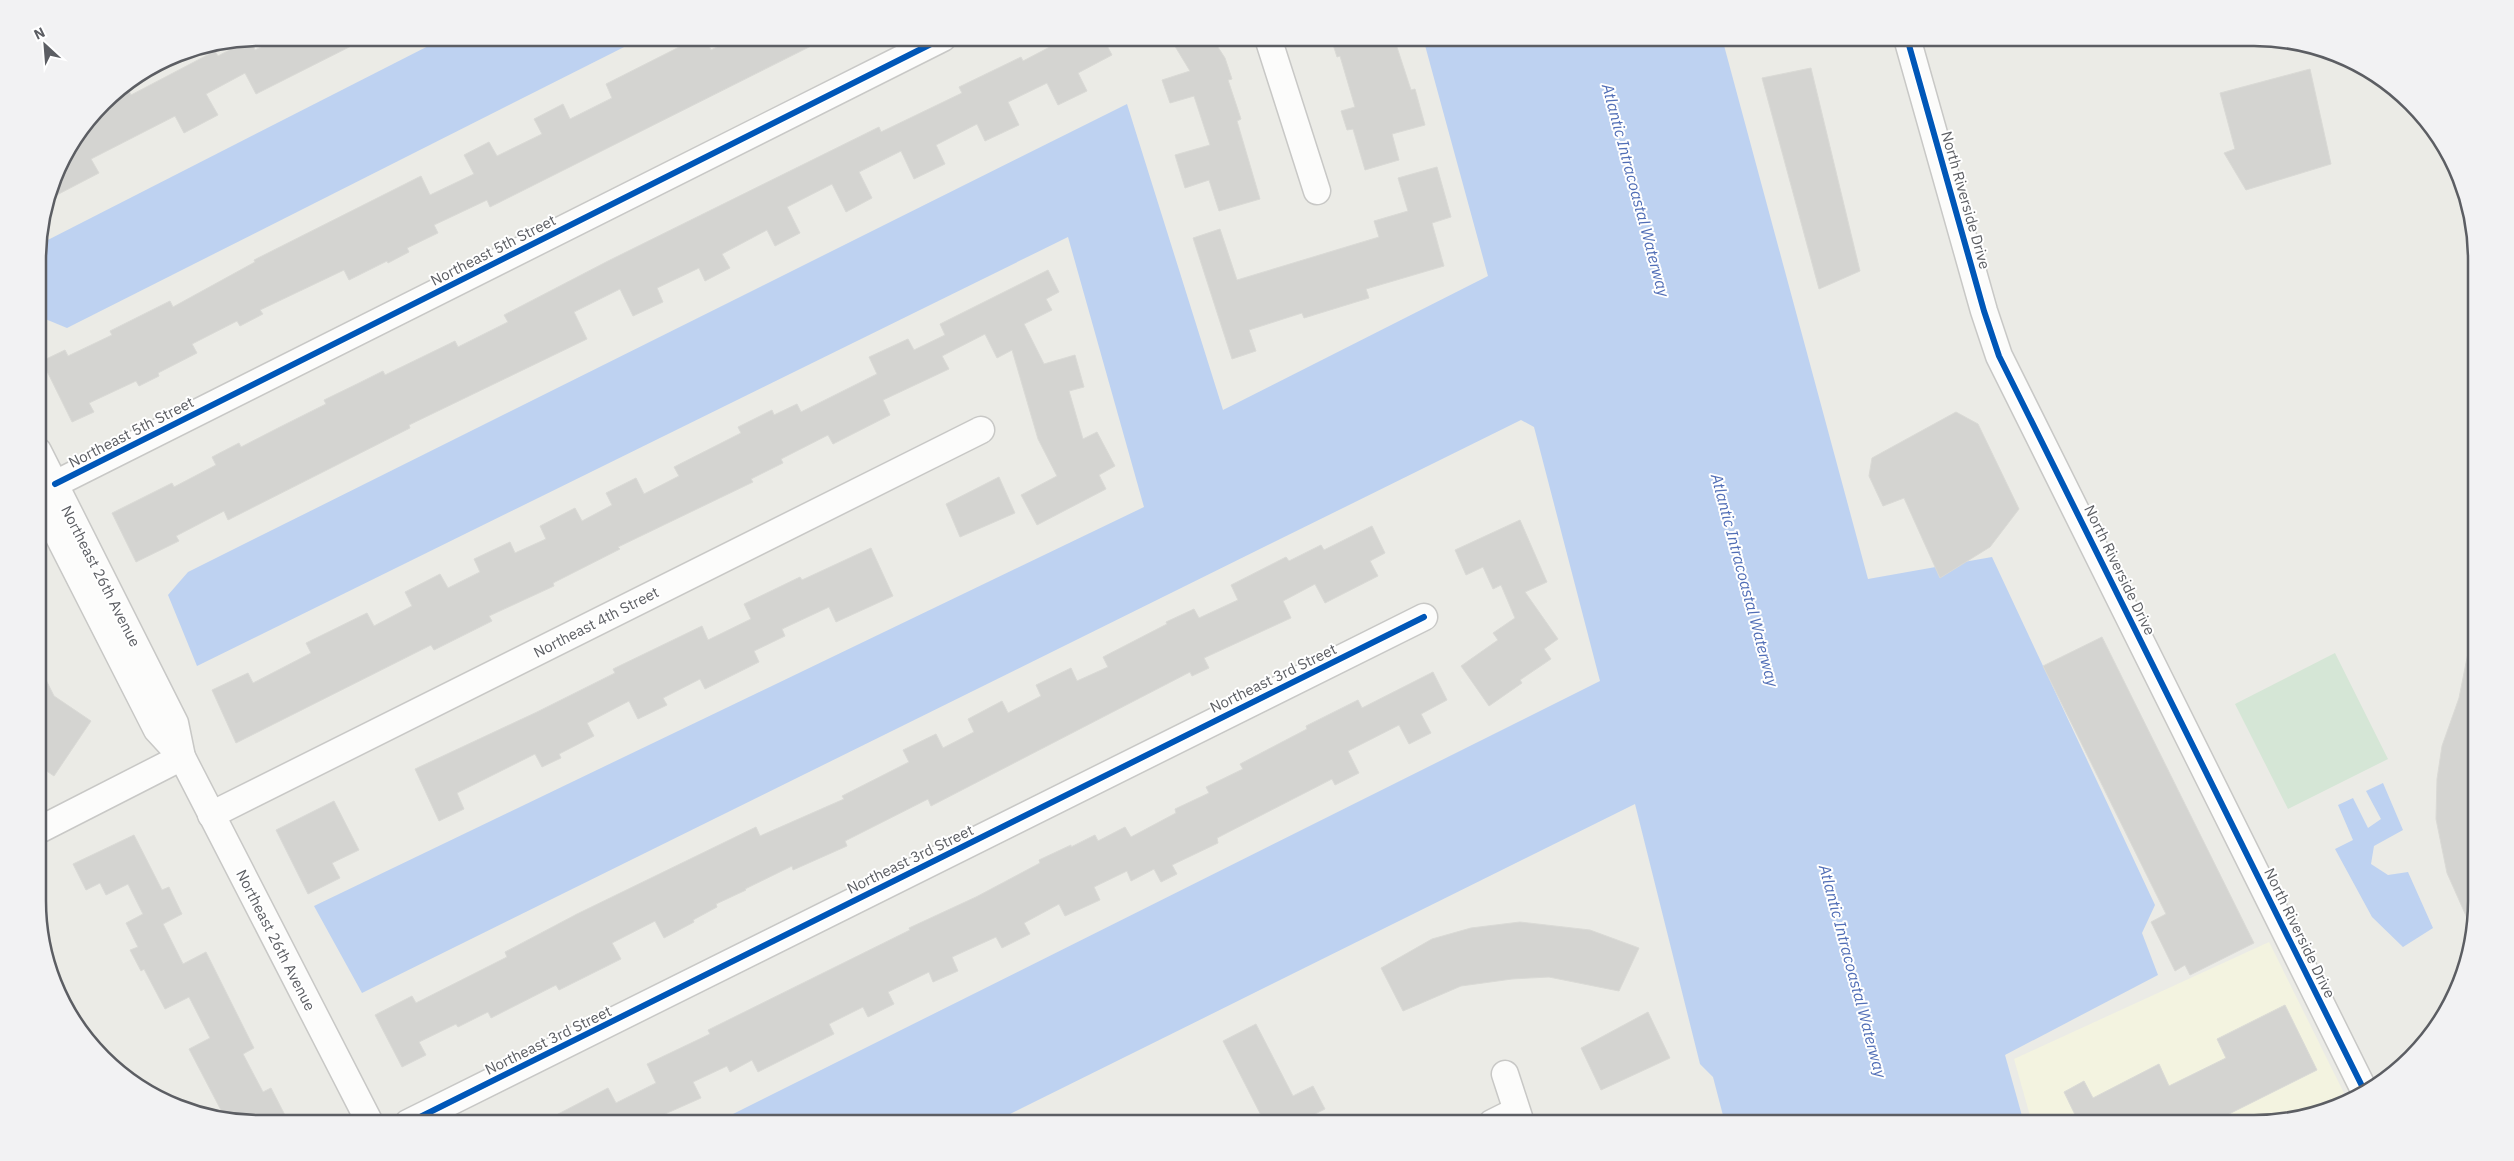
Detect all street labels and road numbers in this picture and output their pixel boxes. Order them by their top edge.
street label: North Riverside Drive [1937,129,1995,271]
street label: Northeast 5th Street [427,210,559,290]
street label: Northeast 5th Street [65,392,197,472]
street label: Northeast 26th Avenue [57,502,145,650]
street label: North Riverside Drive [2080,502,2160,638]
street label: Northeast 4th Street [530,582,662,662]
street label: Northeast 3rd Street [1207,639,1339,717]
street label: Northeast 3rd Street [844,820,976,898]
street label: North Riverside Drive [2260,865,2340,1001]
street label: Northeast 26th Avenue [232,866,320,1014]
street label: Northeast 3rd Street [482,1001,614,1079]

